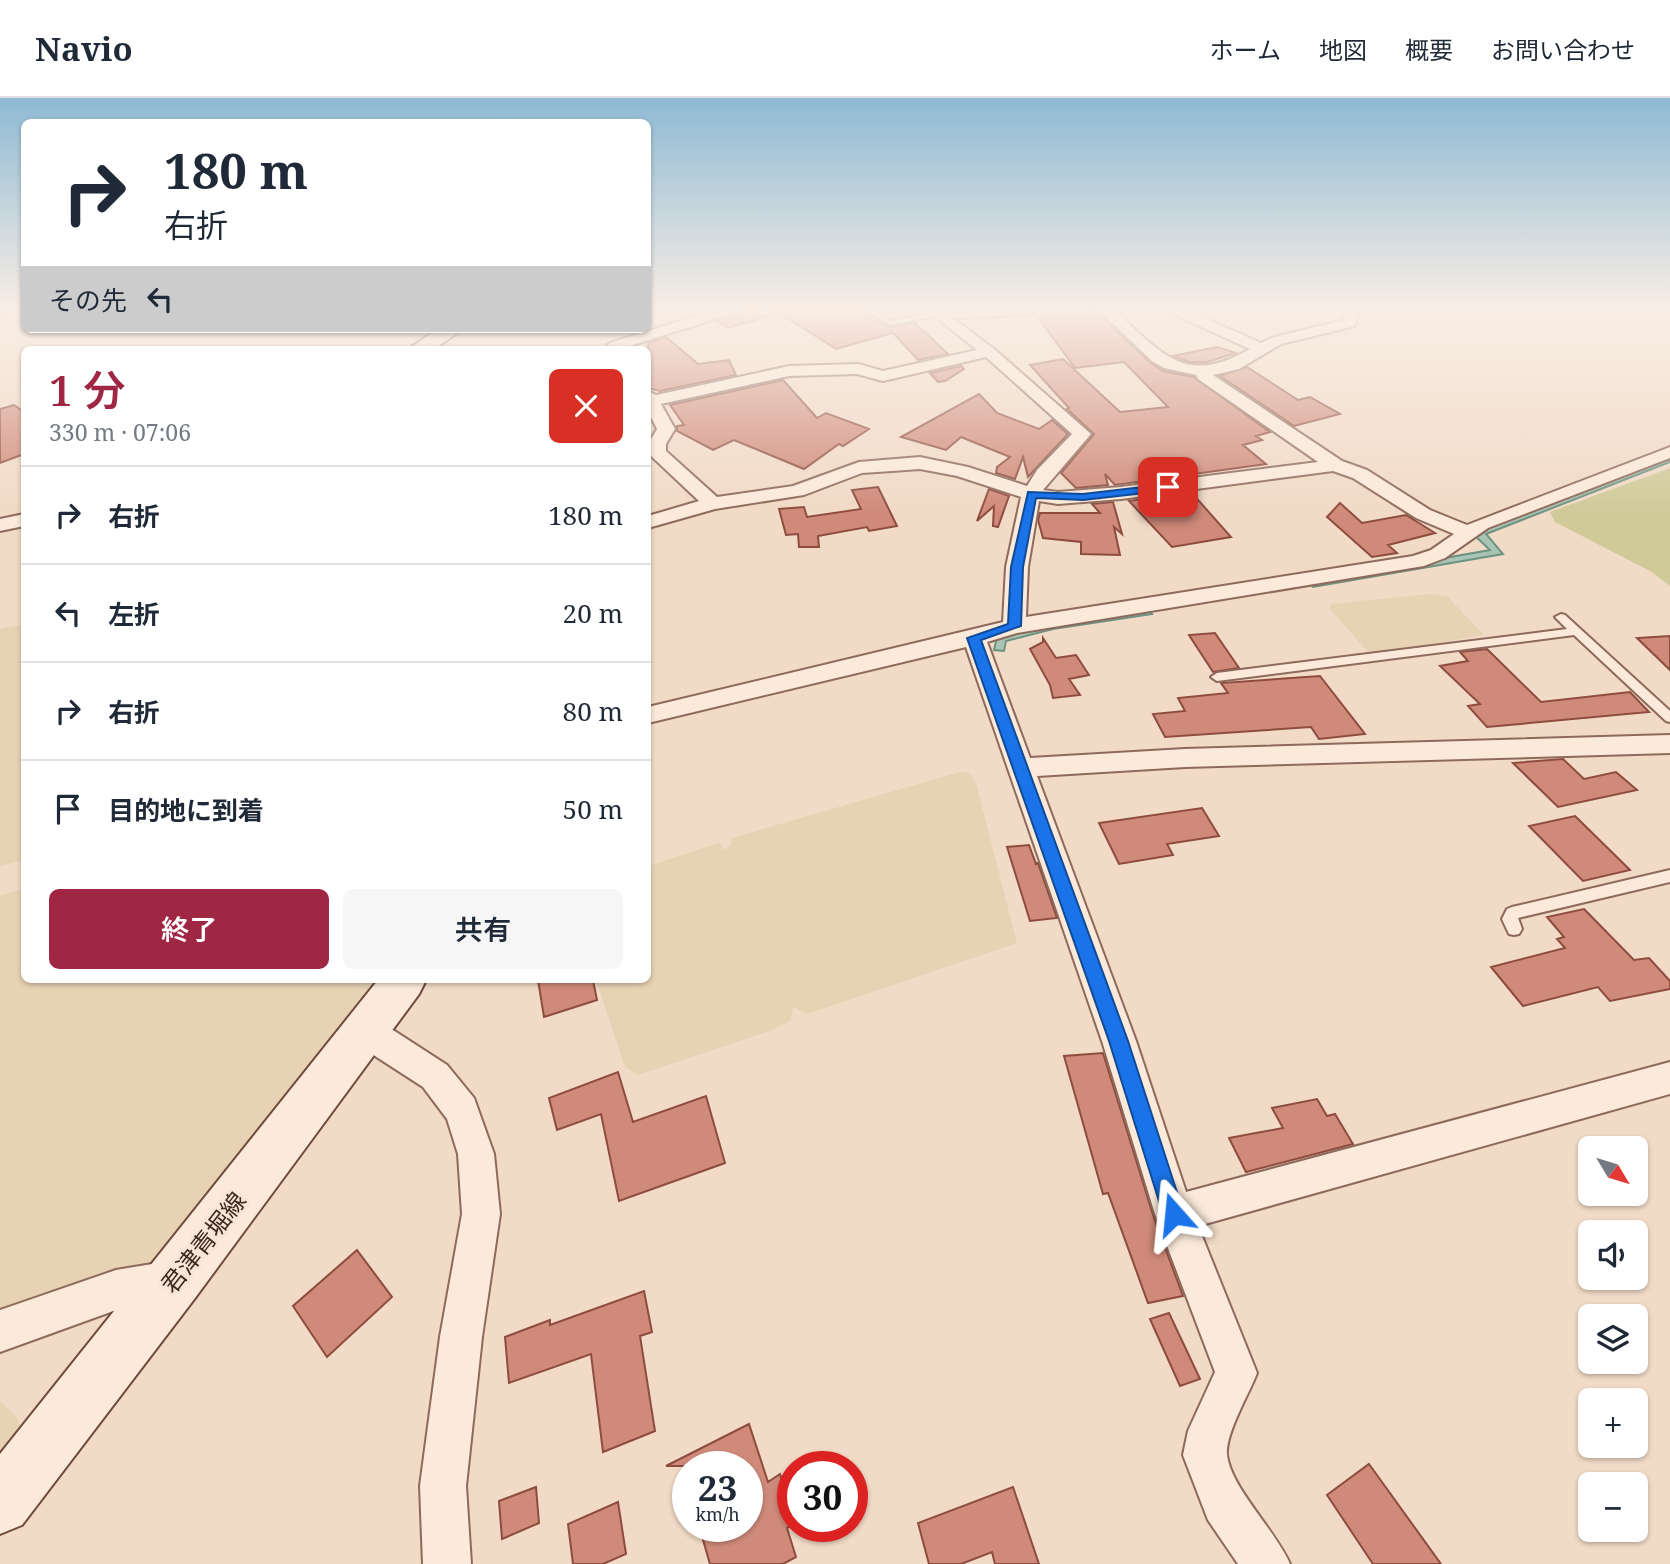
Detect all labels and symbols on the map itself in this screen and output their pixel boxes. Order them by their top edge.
pin [1138,457,1198,517]
north arrow [1578,1136,1648,1206]
position arrow [1137,1177,1211,1251]
street label: 君津青堀線 [153,1185,253,1300]
speed limit sign: 30 [777,1451,868,1542]

